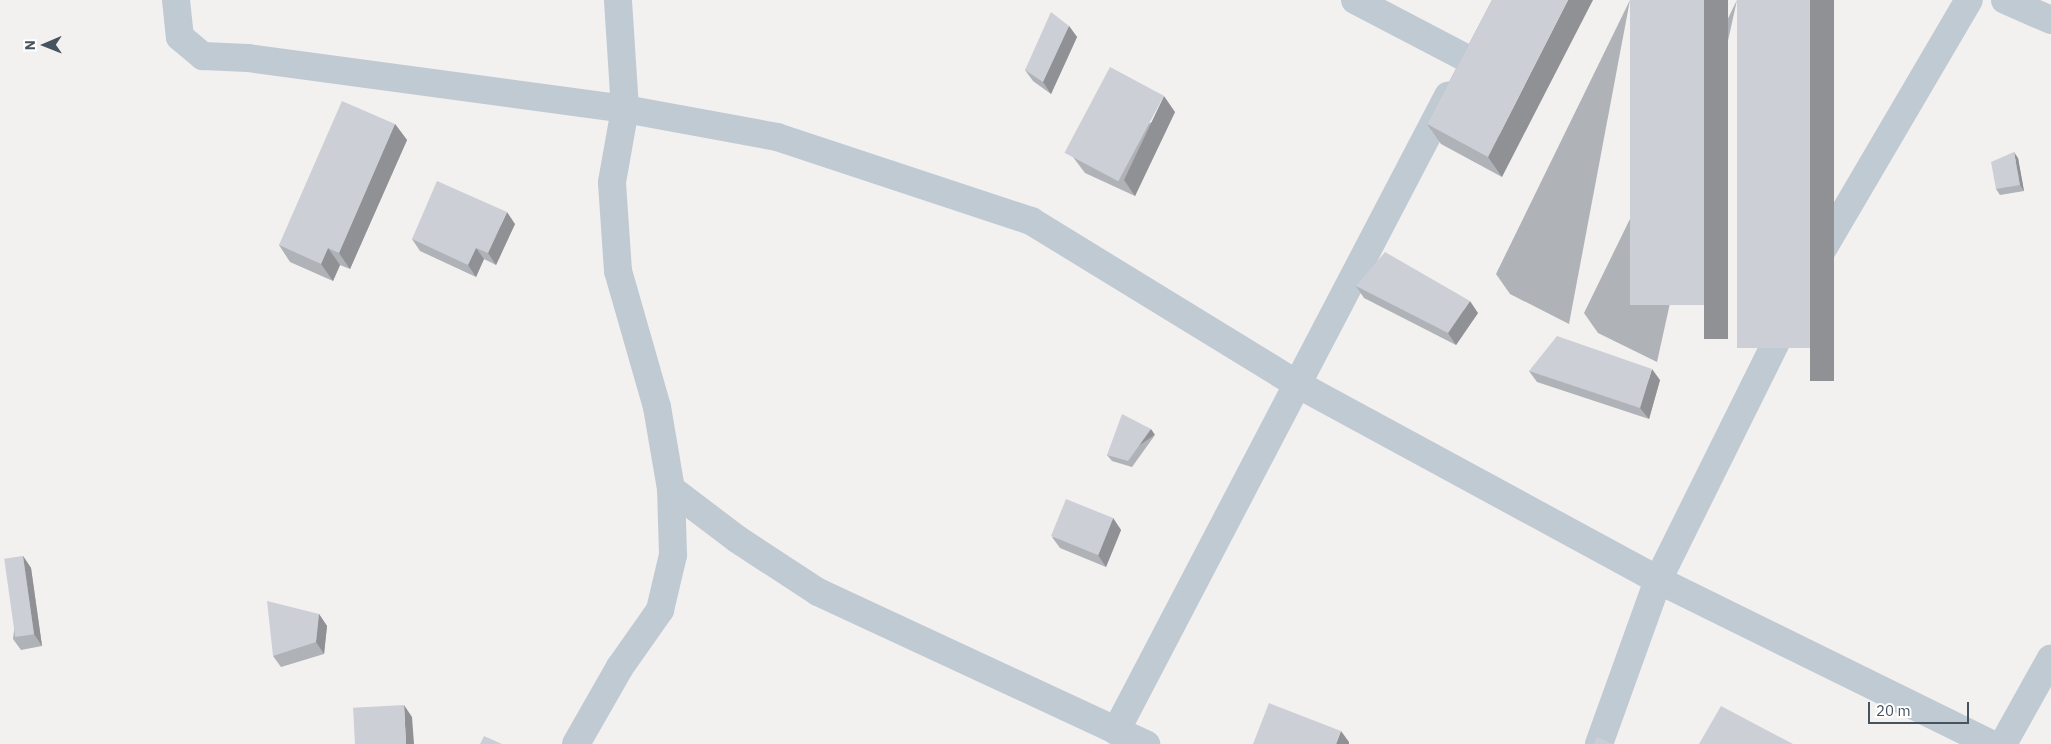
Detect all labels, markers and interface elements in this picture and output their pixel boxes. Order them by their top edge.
north arrow [20,20,70,70]
text: N [21,40,39,50]
scale bar [1871,692,1972,724]
text: 20 m [1876,701,1911,720]

